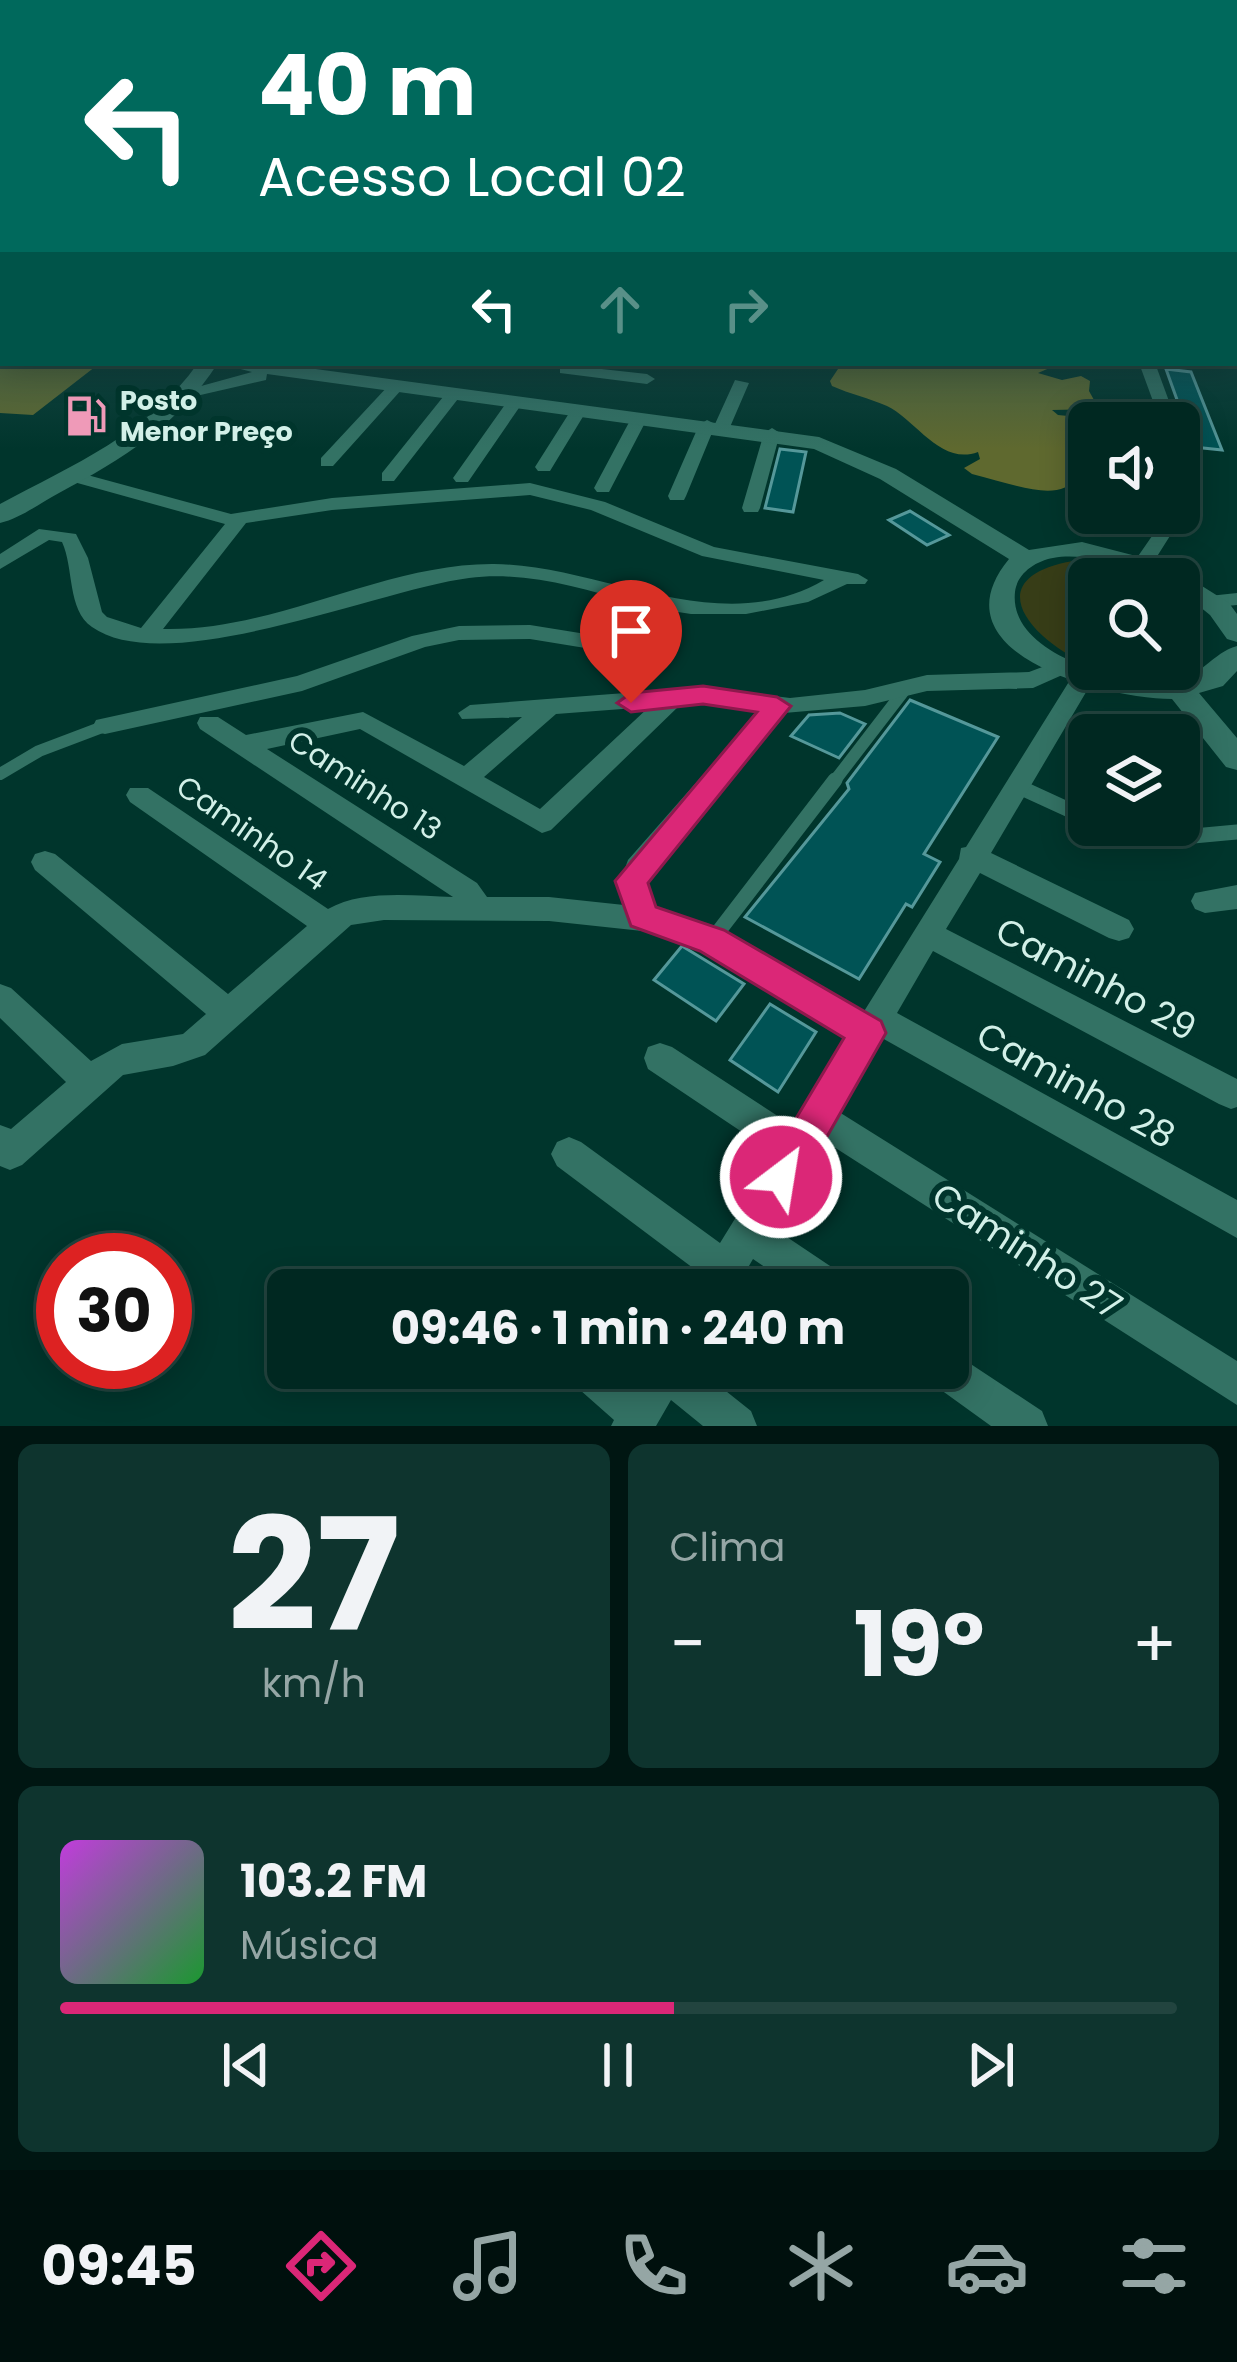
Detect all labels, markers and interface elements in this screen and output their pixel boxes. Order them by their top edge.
text: 40 m [258,27,476,144]
icon: left [60,48,216,204]
text: Acesso Local 02 [258,139,686,215]
icon: left [461,276,527,342]
icon: ahead [587,276,653,342]
icon: right [713,276,779,342]
place label: Posto Menor Preço [120,382,293,450]
fuel station icon: Posto Menor Preço [63,393,109,439]
map controls [1068,402,1200,846]
button: sound [1068,402,1200,534]
button: search [1068,558,1200,690]
pin [580,580,682,703]
icon: arrive [598,598,664,664]
button: layers [1068,714,1200,846]
street label: Caminho 13 [280,719,450,851]
street label: Caminho 14 [168,765,336,901]
street label: Caminho 29 [987,905,1205,1053]
street label: Caminho 28 [967,1009,1185,1161]
position arrow [718,1114,844,1240]
street label: Caminho 27 [922,1170,1132,1332]
speed limit sign: 30 [36,1233,192,1389]
text: 09:46 · 1 min · 240 m [391,1297,845,1360]
text: 27 [227,1466,400,1685]
text: Clima [670,1520,785,1575]
text: 19° [853,1581,984,1708]
text: − [670,1598,706,1690]
text: + [1132,1598,1177,1690]
text: km/h [262,1656,366,1711]
text: 103.2 FM [240,1850,427,1913]
text: Música [240,1918,379,1973]
icon: previous [213,2032,279,2098]
icon: pause [585,2032,651,2098]
icon: next [958,2032,1024,2098]
icon: directions [279,2224,363,2308]
icon: music [446,2224,530,2308]
icon: phone [612,2224,696,2308]
icon: climate [779,2224,863,2308]
icon: car [945,2224,1029,2308]
icon: filters [1112,2224,1196,2308]
text: 09:45 [41,2228,197,2304]

